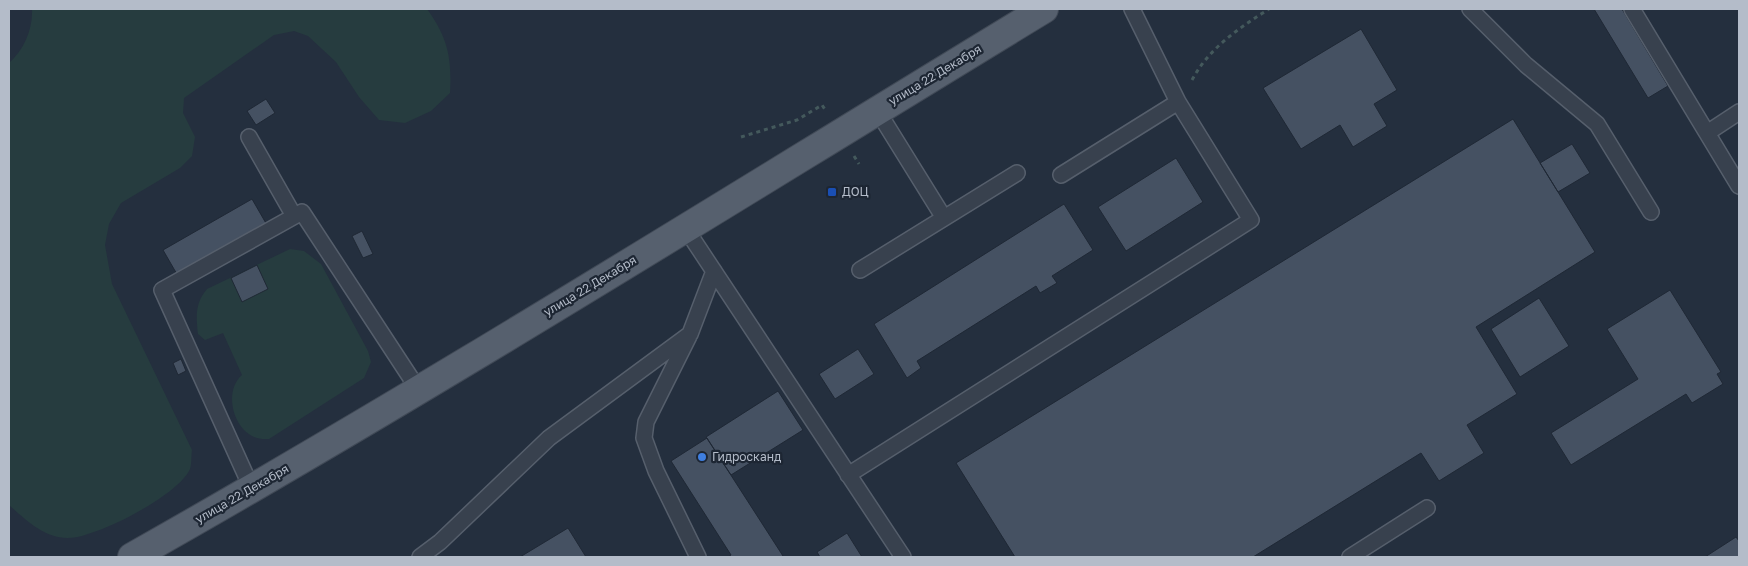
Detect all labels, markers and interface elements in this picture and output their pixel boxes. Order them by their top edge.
street label: улица 22 Декабря [886,41,984,108]
place label: ДОЦ [842,184,869,199]
marker: ДОЦ [826,186,838,198]
street label: улица 22 Декабря [541,252,639,319]
place label: Гидросканд [712,449,781,464]
marker: Гидросканд [696,451,708,463]
street label: улица 22 Декабря [192,461,291,526]

